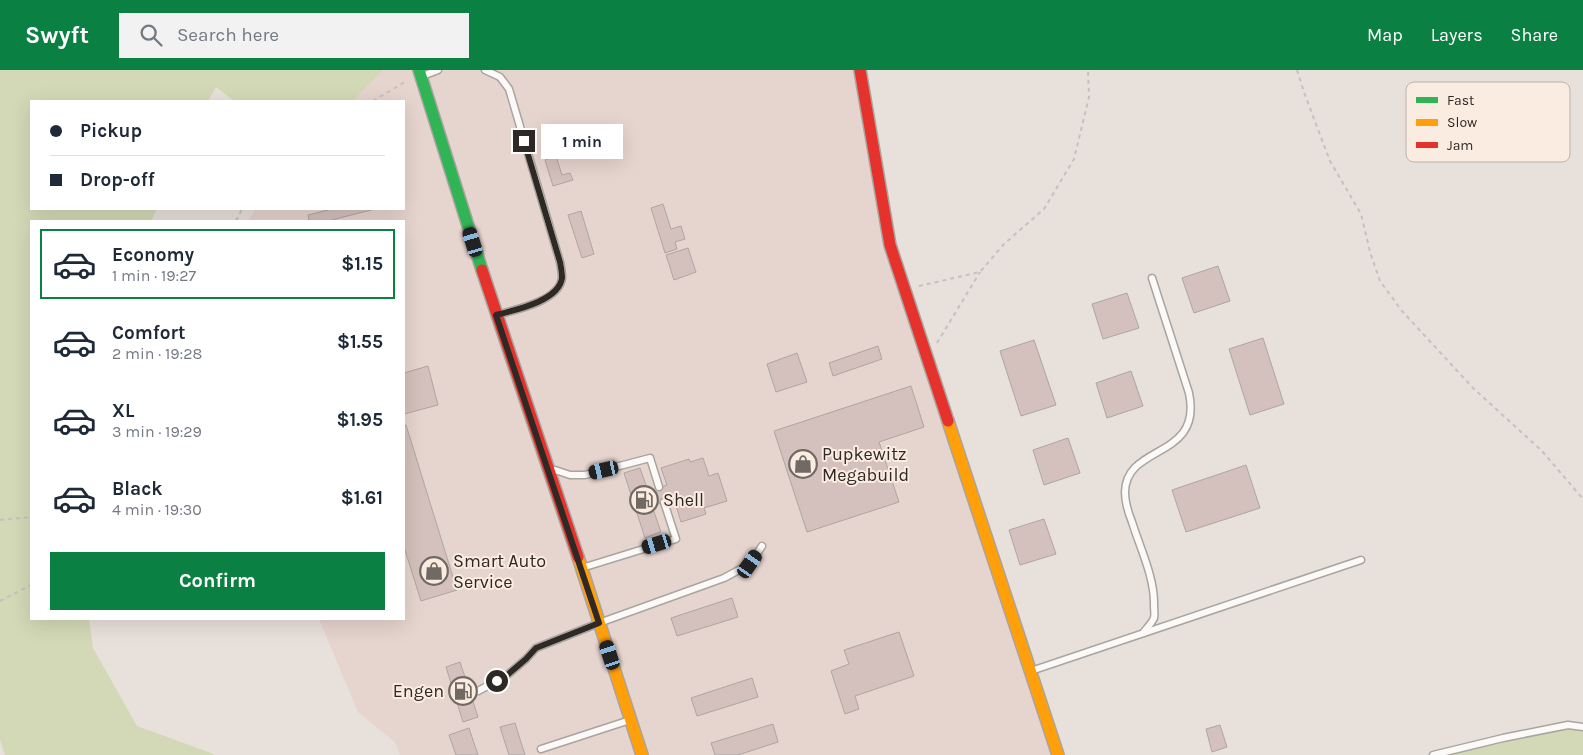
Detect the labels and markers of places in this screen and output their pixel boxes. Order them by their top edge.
place label: Pupkewitz Megabuild [822,443,909,486]
shop icon: Pupkewitz Megabuild [788,449,818,479]
fuel station icon: Shell [629,485,659,515]
place label: Shell [663,489,704,511]
place label: Smart Auto Service [453,550,546,593]
shop icon: Smart Auto Service [419,556,449,586]
fuel station icon: Engen [448,676,478,706]
place label: Engen [393,680,444,702]

